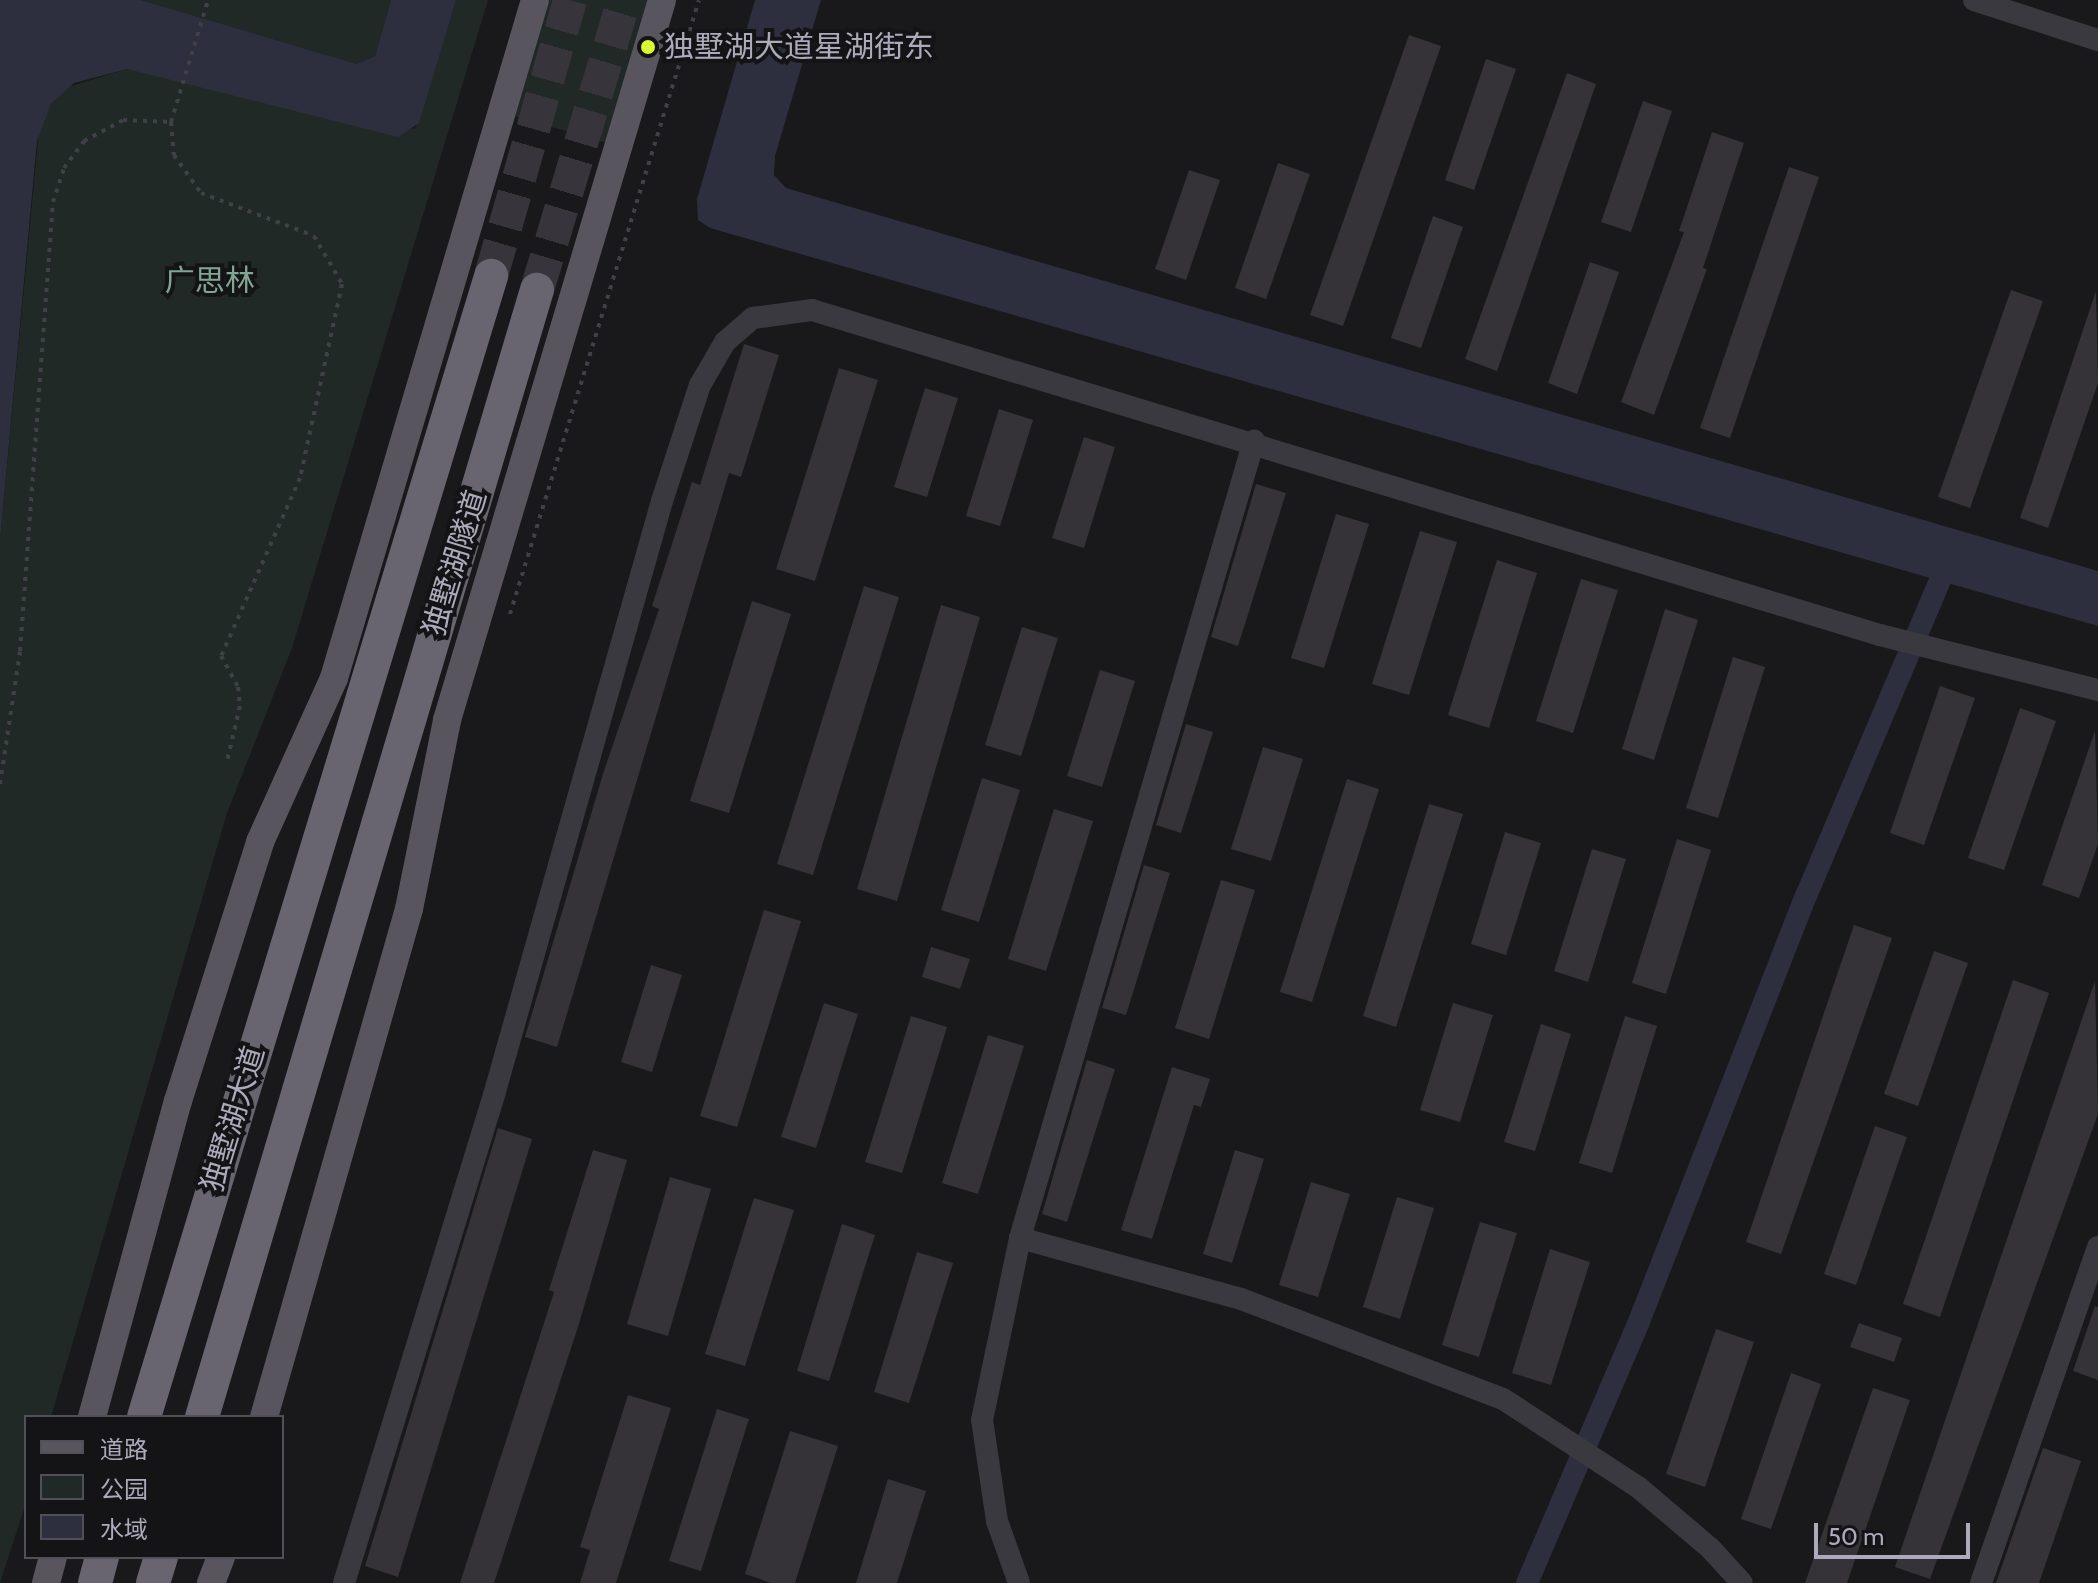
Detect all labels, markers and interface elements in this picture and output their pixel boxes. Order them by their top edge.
place label: 独墅湖大道星湖街东 [664,29,934,65]
marker: 独墅湖大道星湖街东 [639,38,657,56]
park label: 广思林 [165,263,255,299]
street label: 独墅湖隧道 [416,486,494,640]
street label: 独墅湖大道 [194,1042,272,1196]
legend [24,1415,284,1559]
text: 道路 [100,1435,148,1464]
text: 公园 [100,1475,148,1504]
scale bar [1818,1507,1974,1557]
text: 水域 [100,1515,148,1544]
text: 50 m [1828,1522,1884,1551]

